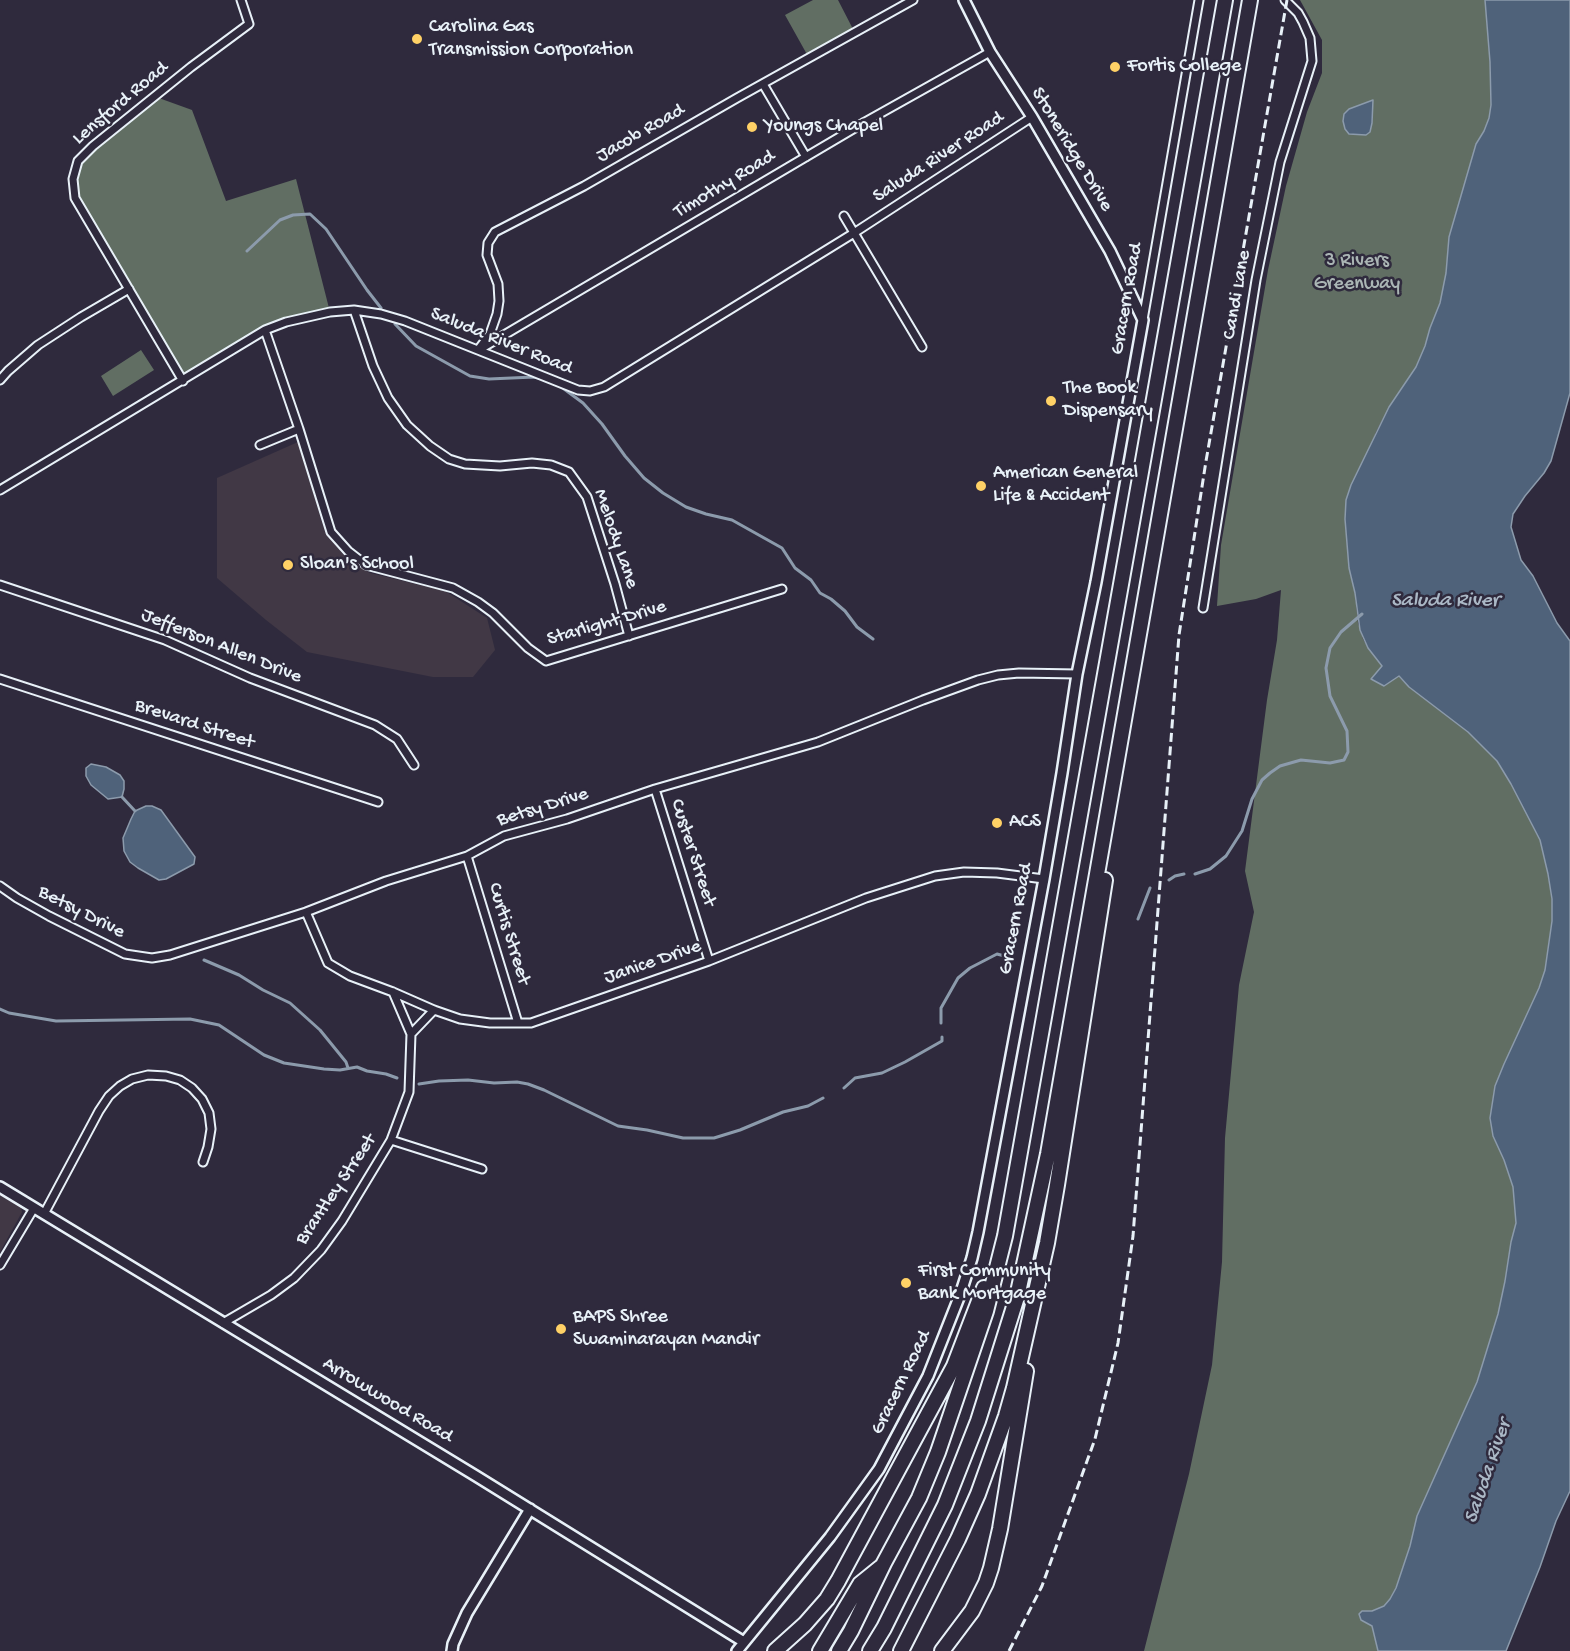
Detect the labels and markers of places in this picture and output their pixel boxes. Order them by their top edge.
place label: Carolina Gas Transmission Corporation [429,16,633,63]
marker: Carolina Gas Transmission Corporation [410,32,424,46]
place label: Fortis College [1127,55,1241,79]
marker: Fortis College [1108,60,1122,74]
place label: Youngs Chapel [764,115,883,139]
marker: Youngs Chapel [745,120,759,134]
place label: The Book Dispensary [1063,377,1153,424]
marker: The Book Dispensary [1044,394,1058,408]
place label: American General Life & Accident [993,462,1138,509]
marker: American General Life & Accident [974,479,988,493]
place label: Sloan's School [300,553,414,577]
marker: Sloan's School [281,558,295,572]
place label: ACS [1009,811,1041,835]
marker: ACS [990,816,1004,830]
place label: First Community Bank Mortgage [918,1260,1051,1307]
marker: First Community Bank Mortgage [899,1276,913,1290]
place label: BAPS Shree Swaminarayan Mandir [573,1306,759,1353]
marker: BAPS Shree Swaminarayan Mandir [554,1322,568,1336]

